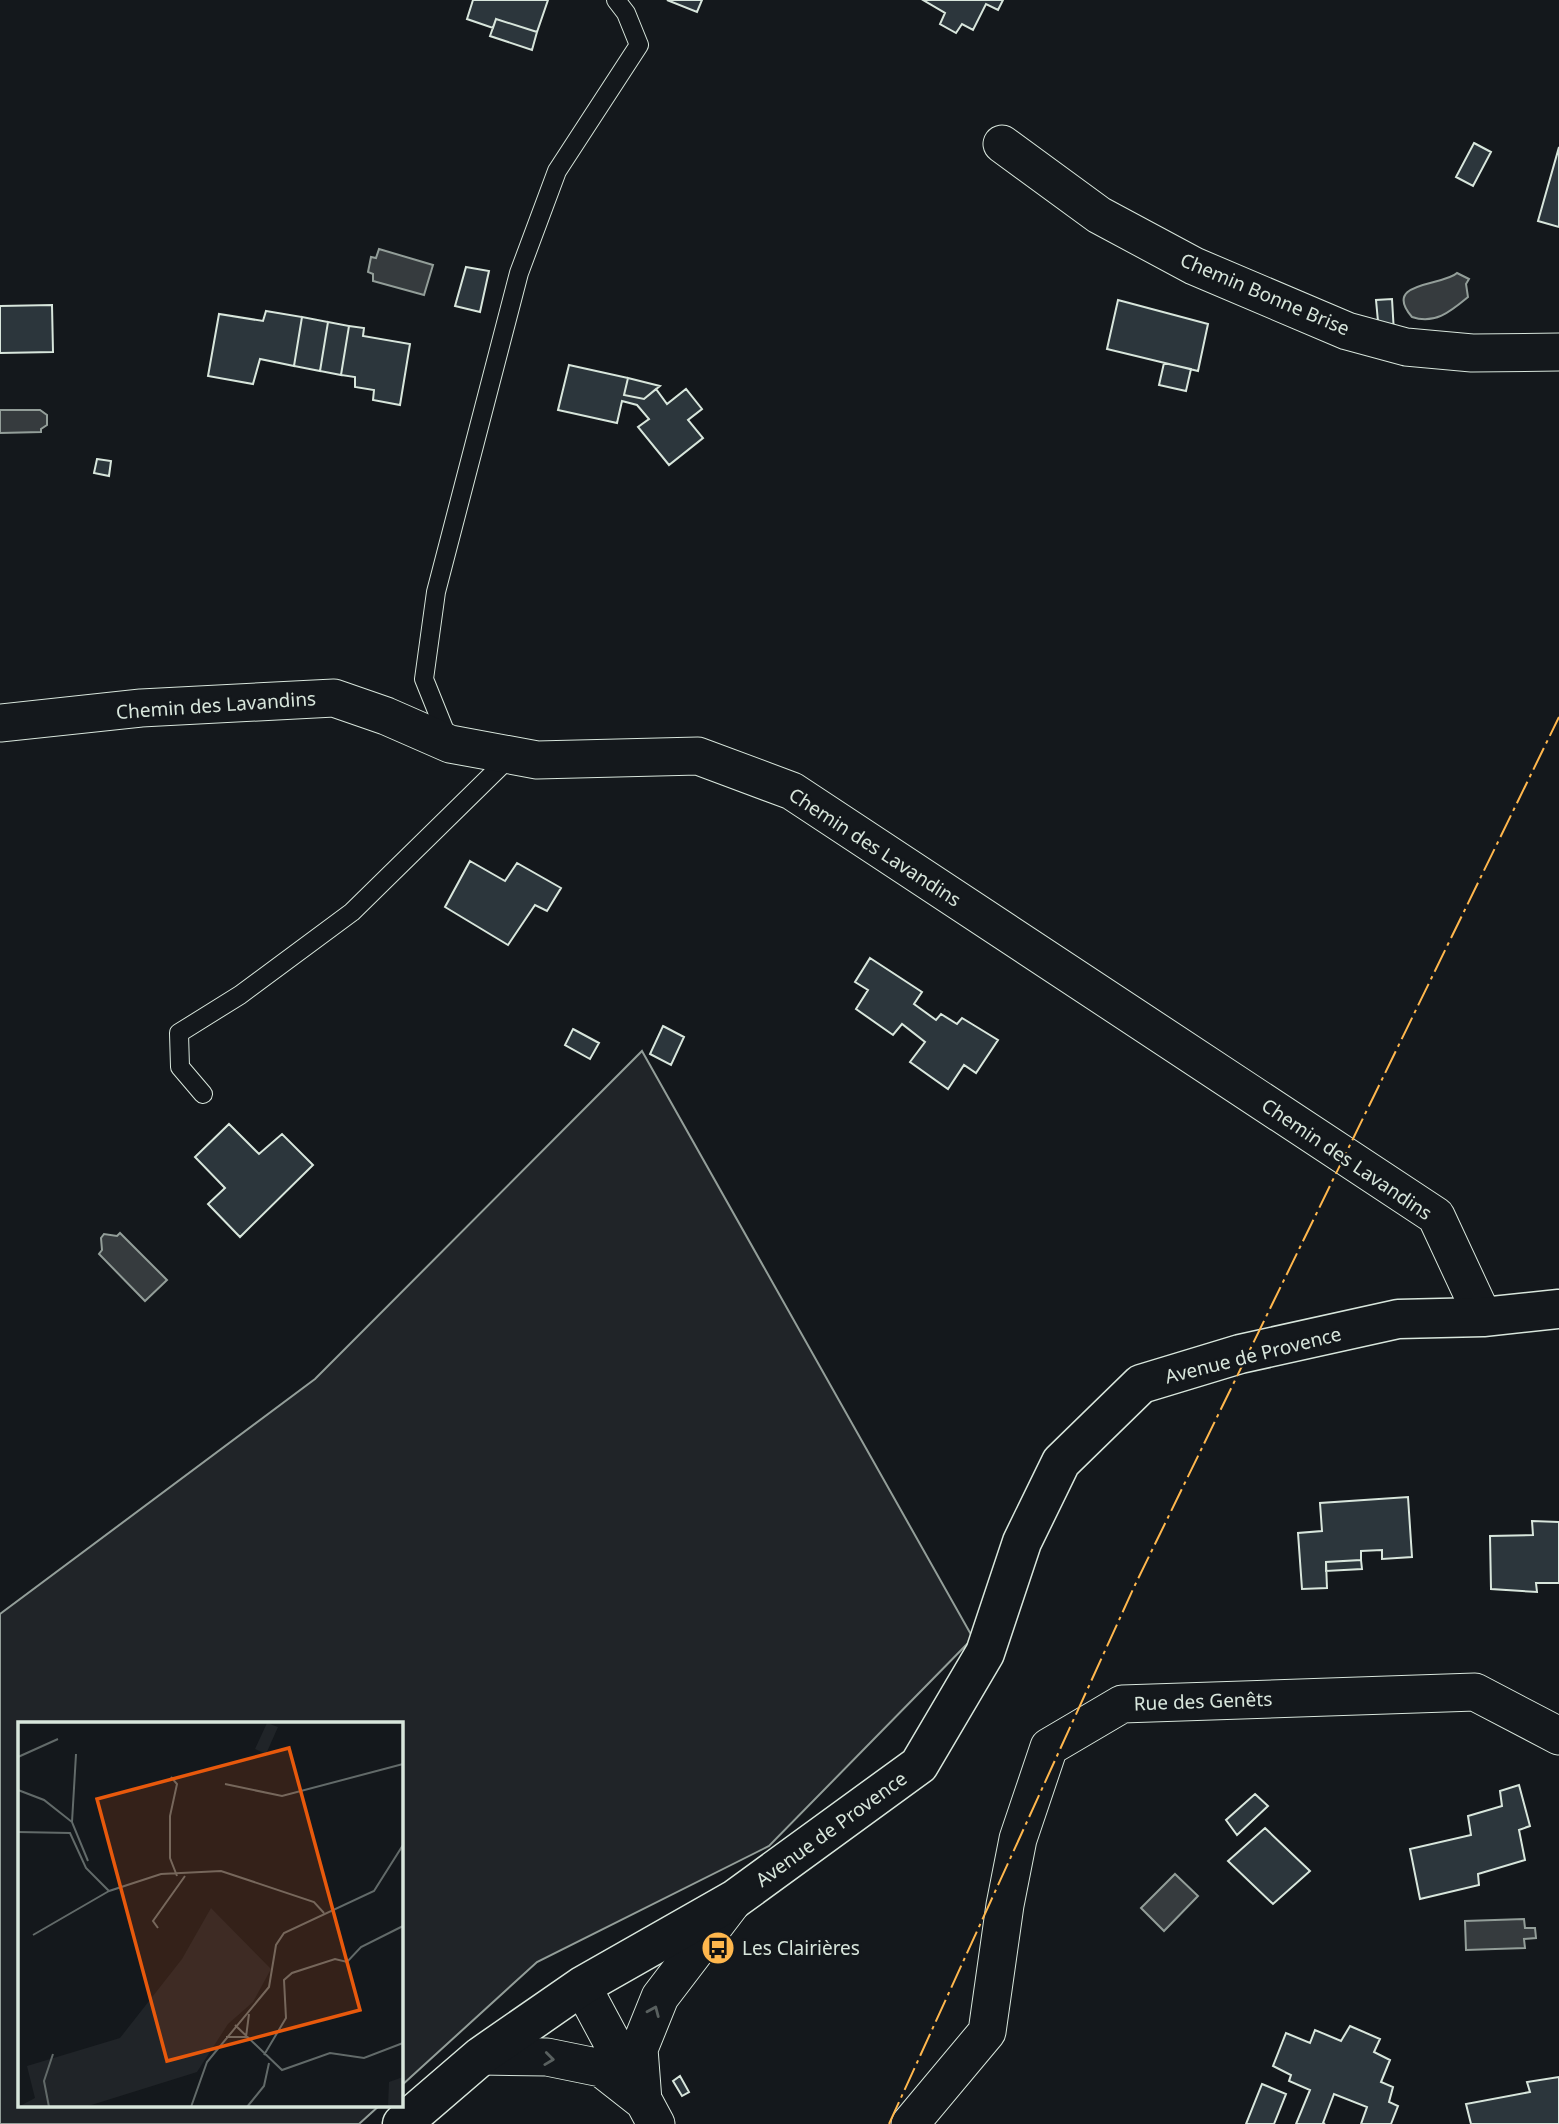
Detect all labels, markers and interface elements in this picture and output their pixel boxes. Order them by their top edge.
street label: Chemin Bonne Brise [1176,247,1354,341]
street label: Chemin des Lavandins [115,685,317,725]
street label: Chemin des Lavandins [784,782,966,912]
street label: Chemin des Lavandins [1257,1092,1437,1226]
street label: Avenue de Provence [1162,1320,1344,1390]
street label: Rue des Genêts [1133,1686,1273,1716]
inset map [18,1722,402,2106]
street label: Avenue de Provence [750,1765,912,1893]
bus stop icon: Les Clairières [699,1929,737,1967]
place label: Les Clairières [742,1935,860,1961]
one-way arrow [646,2006,660,2019]
one-way arrow [543,2051,555,2066]

